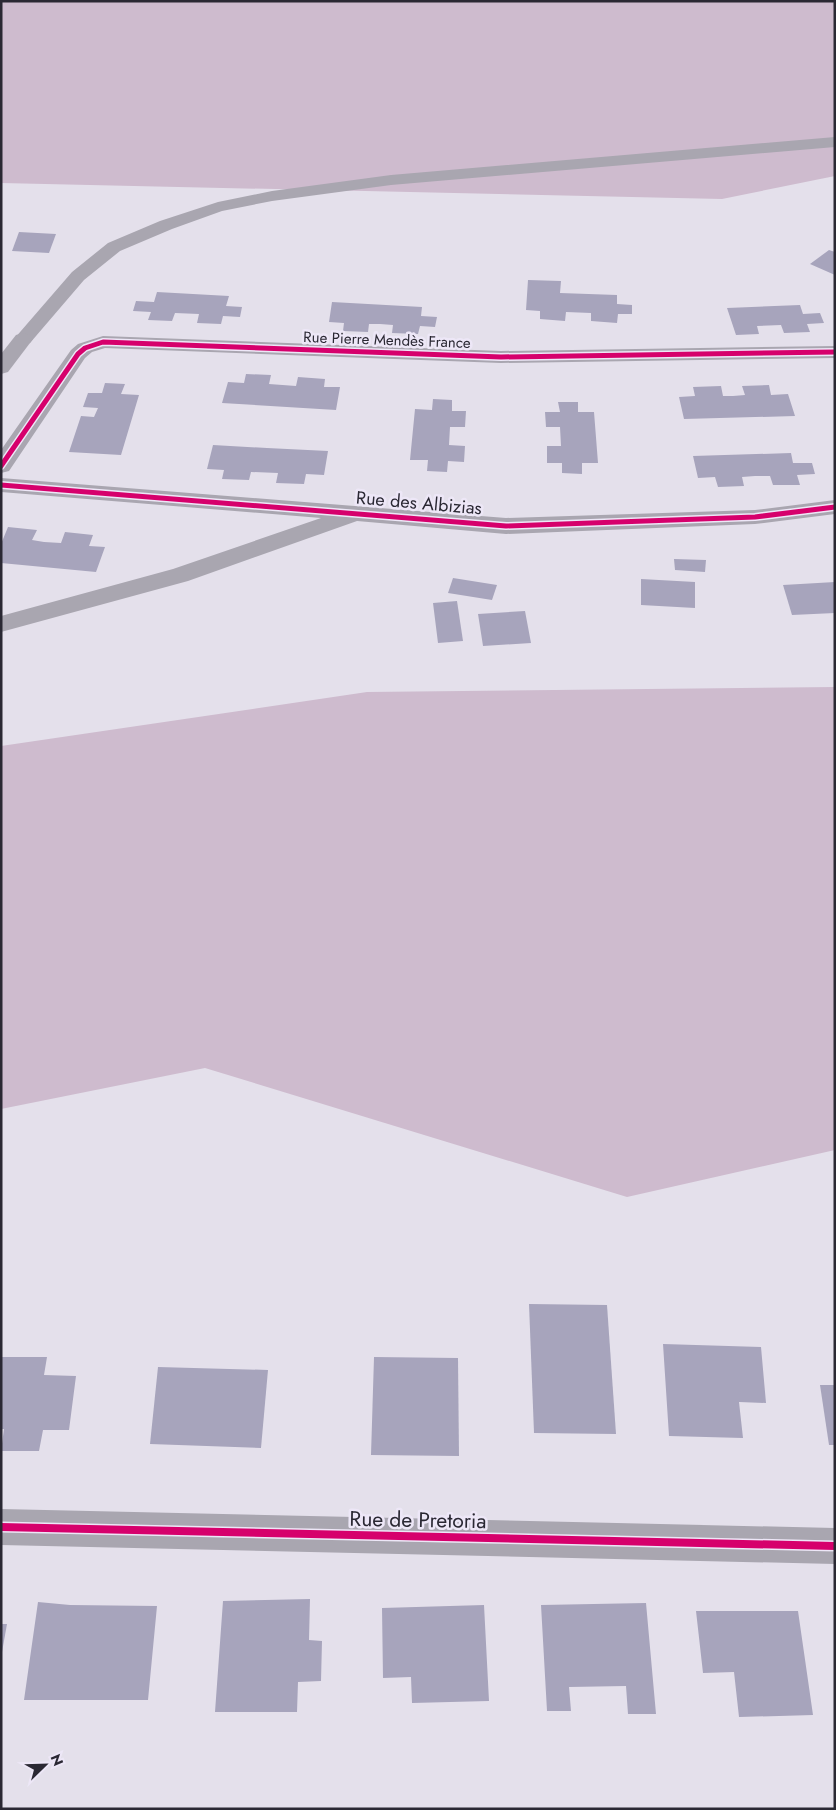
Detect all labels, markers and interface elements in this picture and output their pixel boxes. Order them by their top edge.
street label: Rue Pierre Mendès France [303,326,471,354]
street label: Rue des Albizias [355,485,483,521]
street label: Rue de Pretoria [349,1504,487,1536]
north arrow [20,1740,70,1790]
text: N [46,1751,68,1769]

